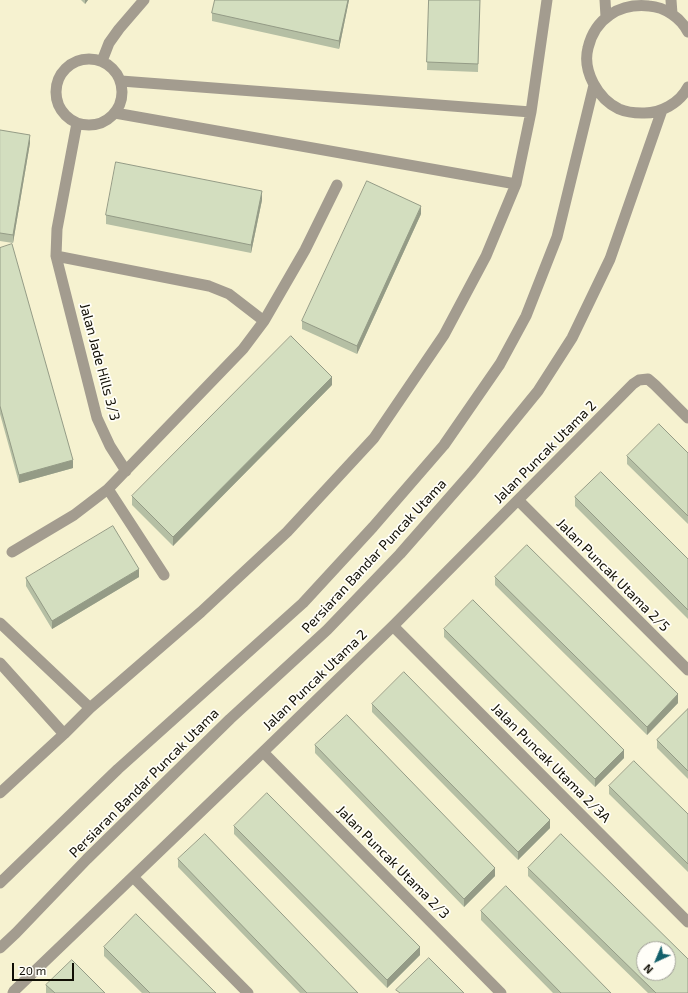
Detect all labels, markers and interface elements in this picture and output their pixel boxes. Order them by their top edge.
street label: Jalan Jade Hills 3/3 [76,301,124,423]
street label: Jalan Puncak Utama 2 [490,397,600,507]
street label: Persiaran Bandar Puncak Utama [298,475,450,637]
street label: Jalan Puncak Utama 2/5 [553,515,673,635]
street label: Jalan Puncak Utama 2 [260,626,370,734]
street label: Jalan Puncak Utama 2/3A [488,700,614,826]
street label: Persiaran Bandar Puncak Utama [66,705,222,861]
street label: Jalan Puncak Utama 2/3 [333,802,453,922]
north arrow [636,941,676,981]
scale bar [14,955,76,981]
text: N [641,962,655,977]
text: 20 m [19,963,46,977]

